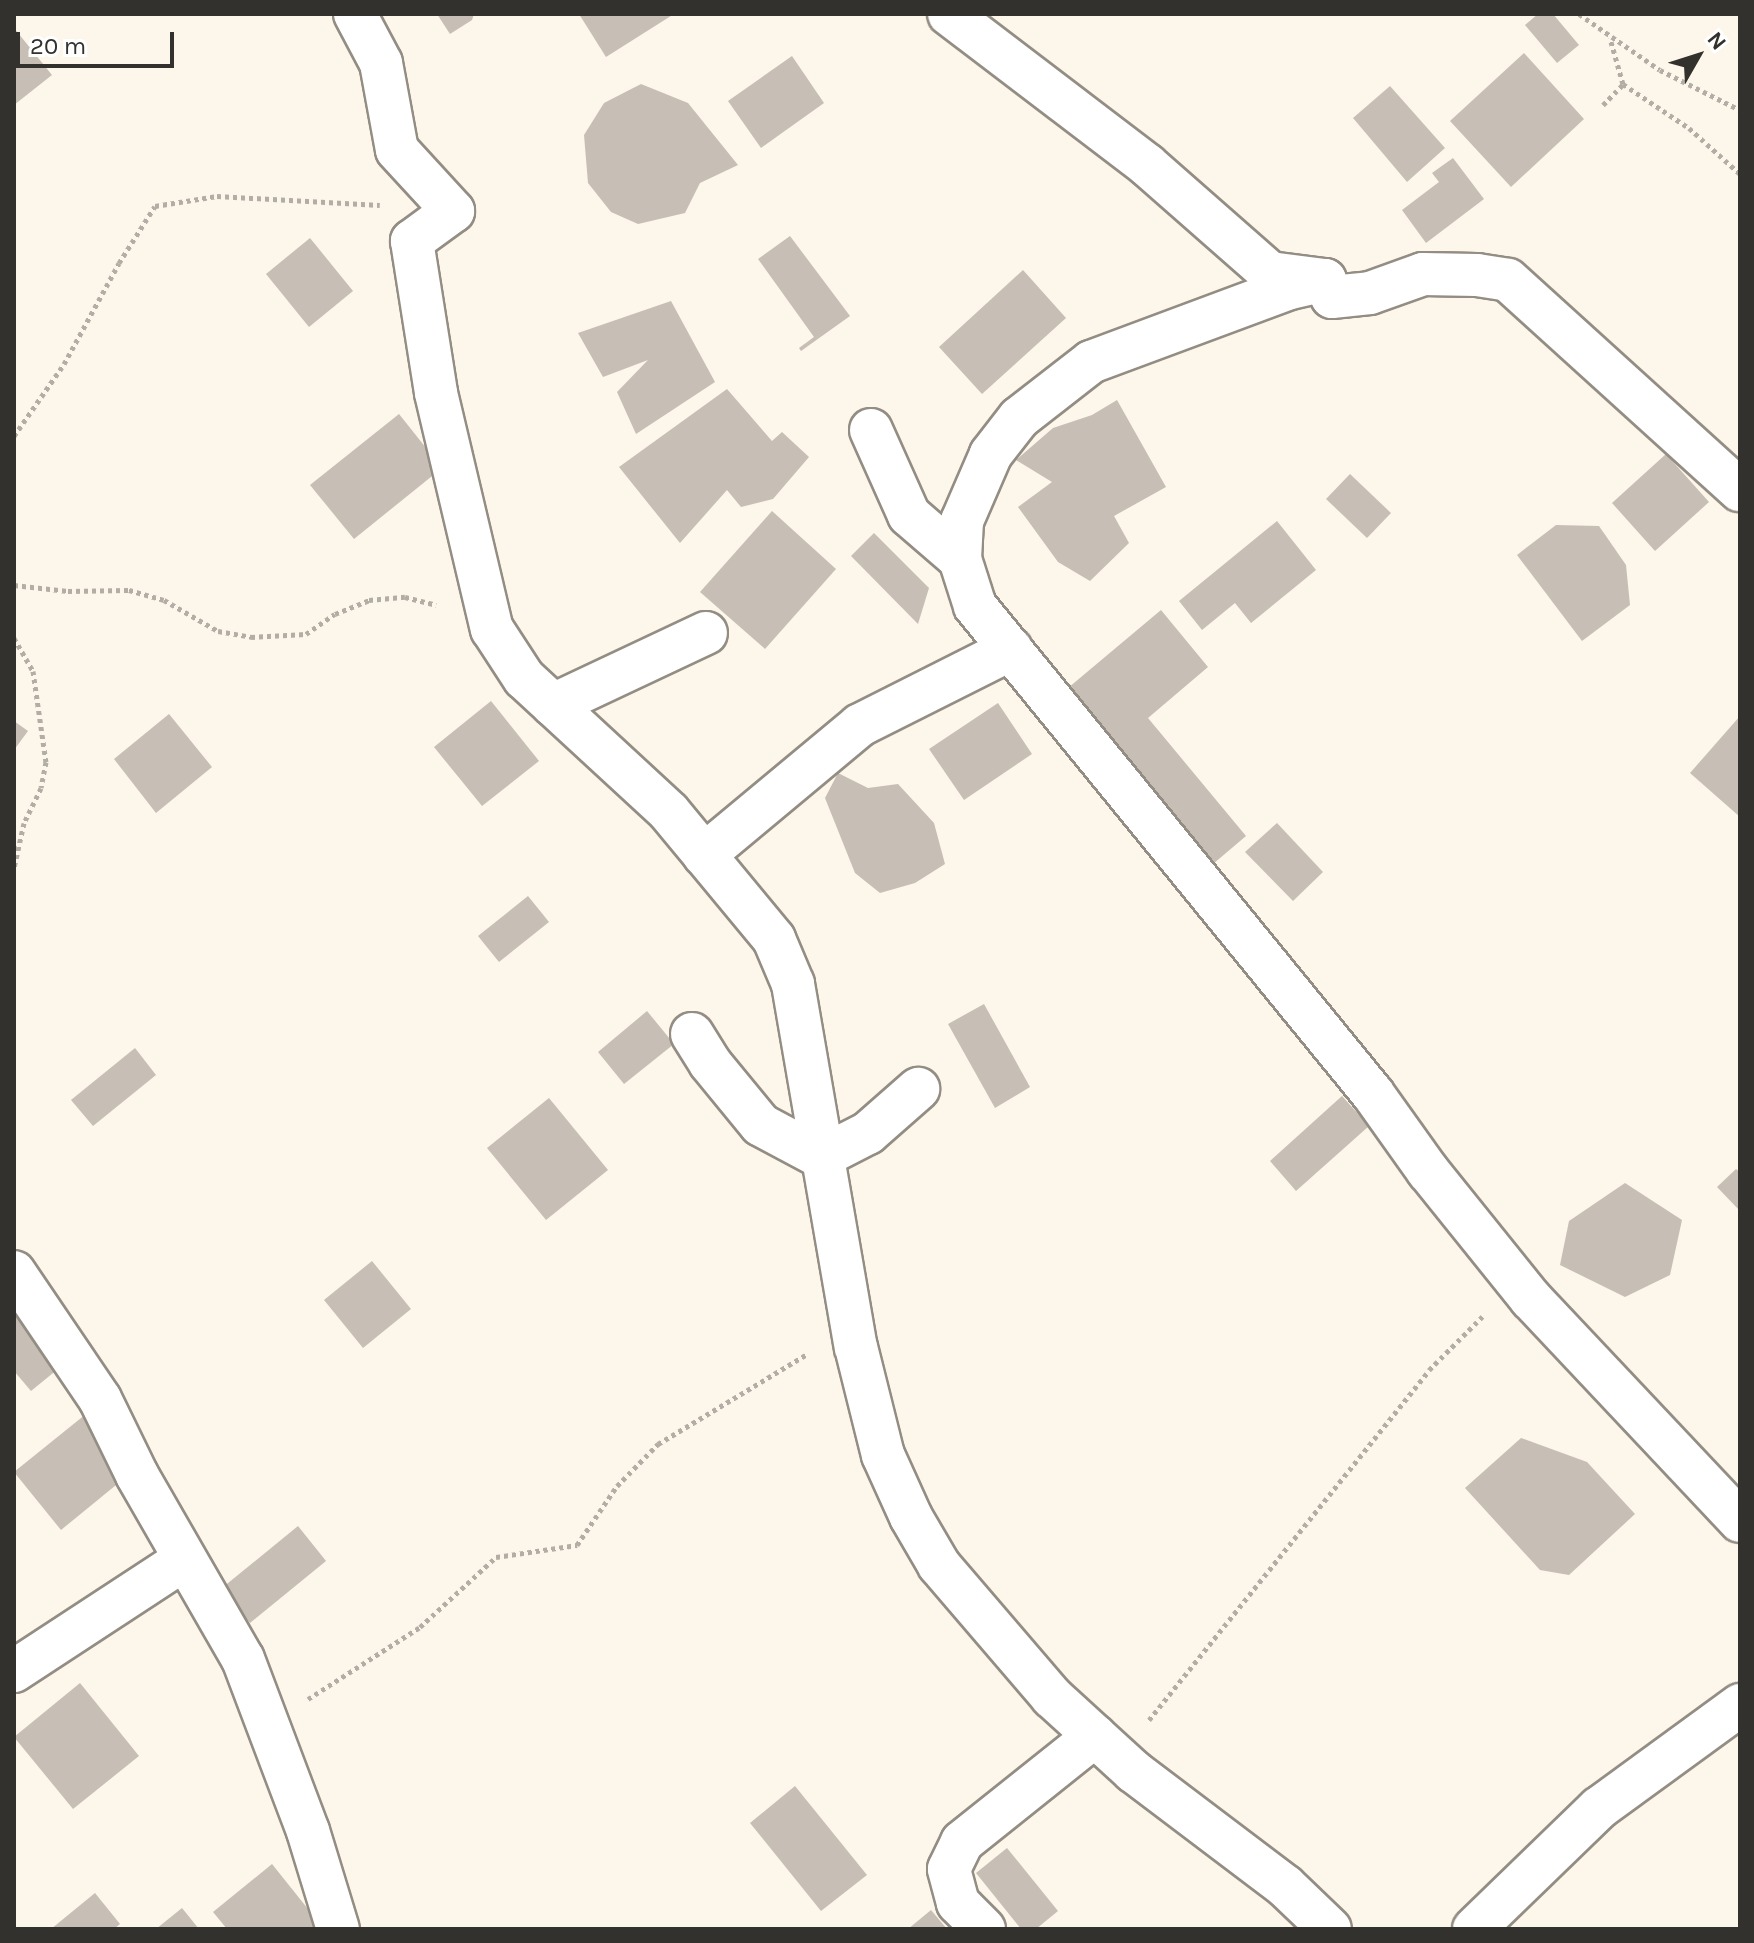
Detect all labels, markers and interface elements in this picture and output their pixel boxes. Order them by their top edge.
scale bar [20,16,178,66]
north arrow [1658,16,1738,96]
text: N [1702,27,1732,55]
text: 20 m [30,32,86,60]

